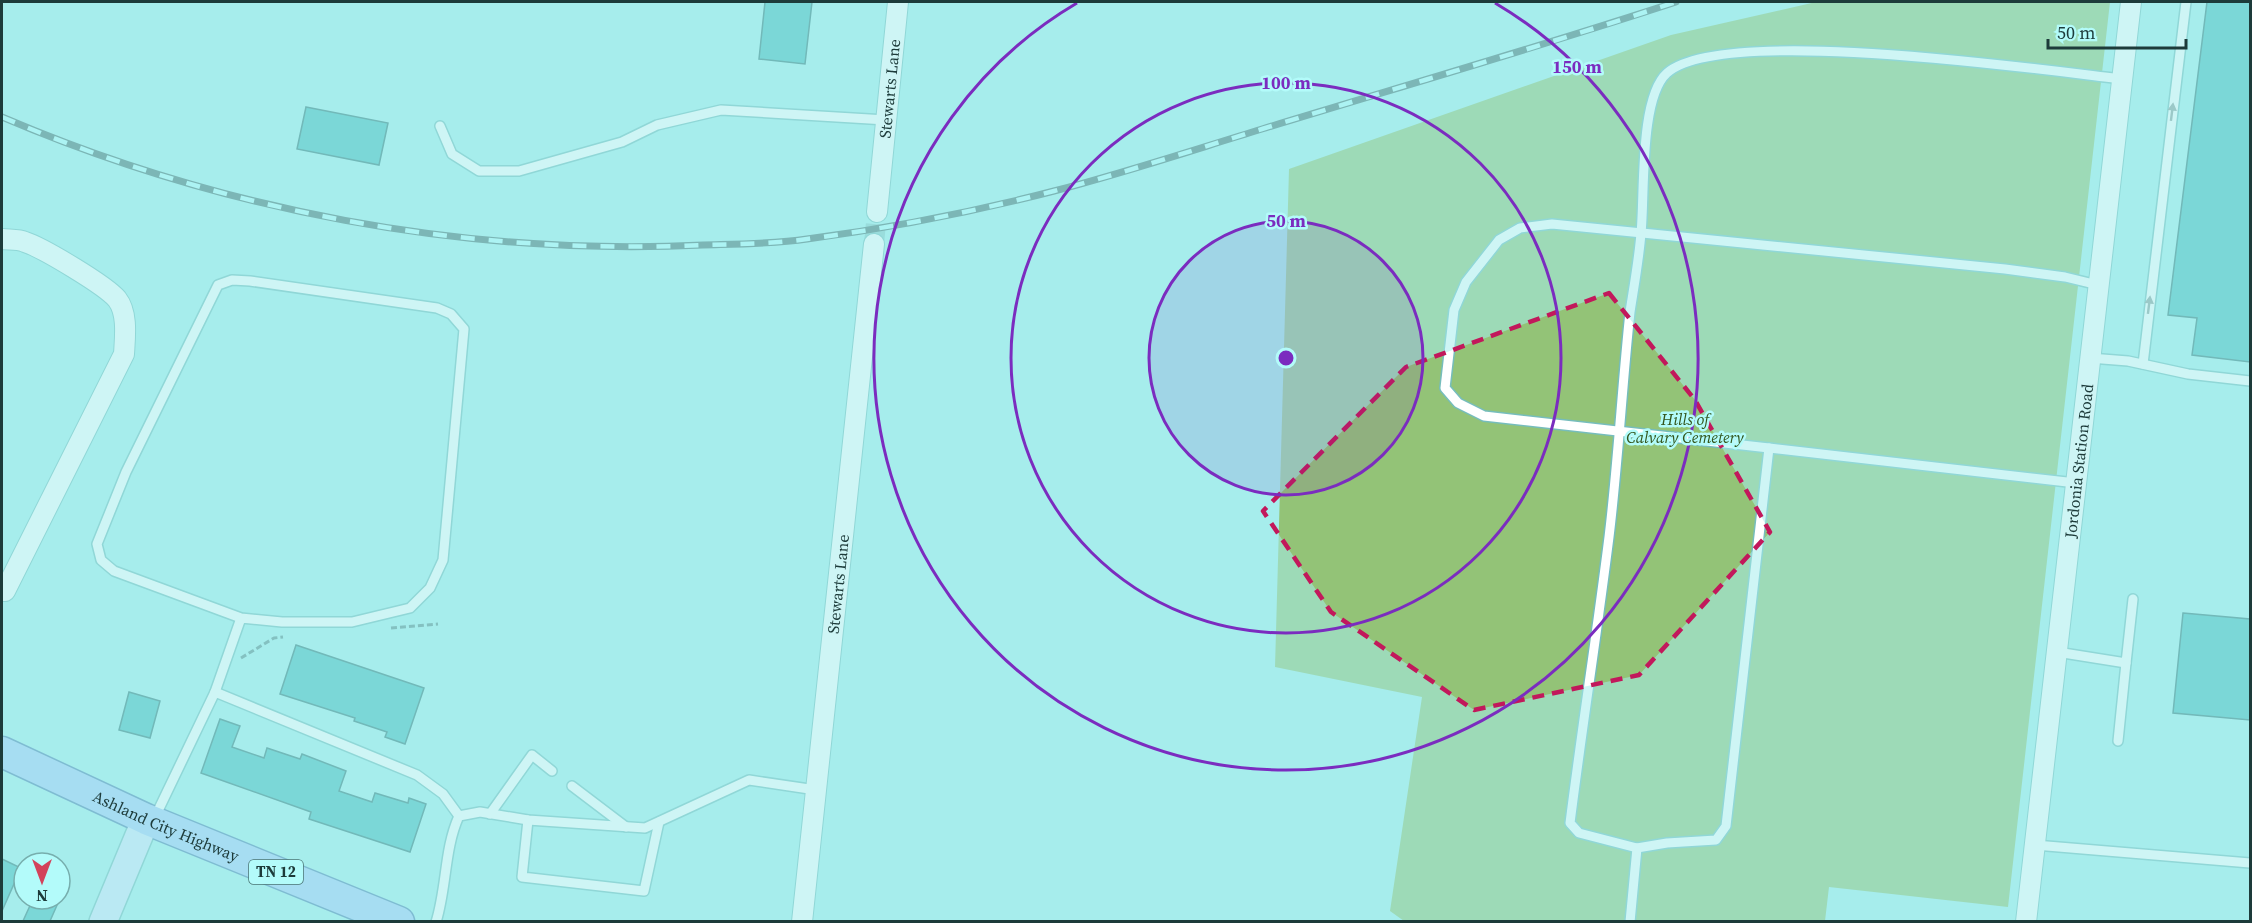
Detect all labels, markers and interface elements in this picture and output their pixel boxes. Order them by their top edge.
scale bar [2048,12,2186,50]
text: 50 m [2057,20,2095,45]
street label: Stewarts Lane [873,38,905,139]
text: 150 m [1552,54,1602,79]
text: 100 m [1261,70,1311,95]
one-way arrow [2168,102,2177,121]
text: 50 m [1266,208,1306,233]
one-way arrow [2144,296,2154,315]
centre of rings [1276,348,1296,368]
street label: Jordonia Station Road [2059,383,2098,540]
park label: Hills of Calvary Cemetery [1626,408,1744,448]
street label: Stewarts Lane [822,533,854,635]
street label: Ashland City Highway [89,785,243,867]
north arrow [12,851,72,911]
road number: TN 12 [249,860,303,884]
text: N [36,885,48,907]

